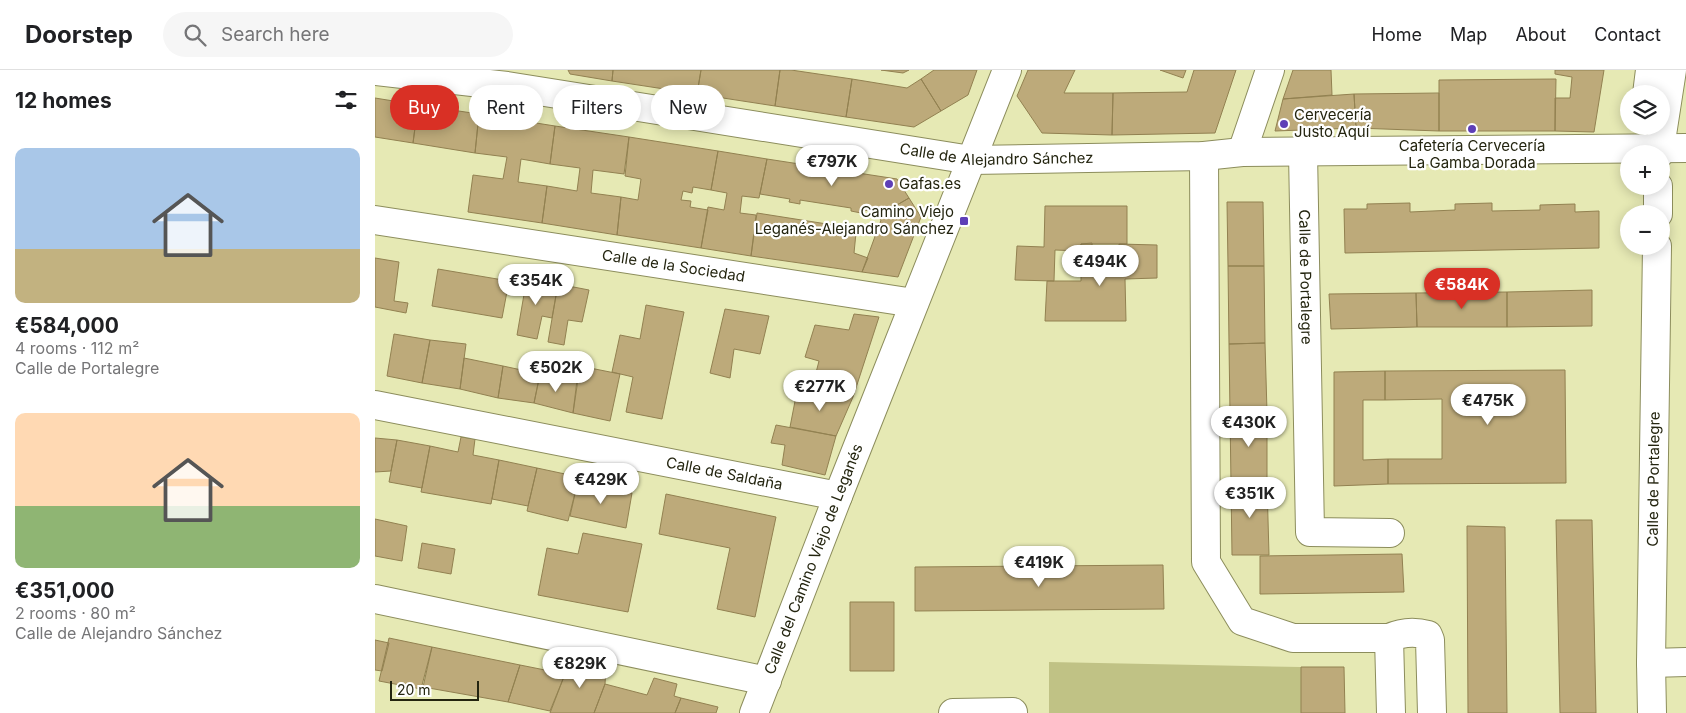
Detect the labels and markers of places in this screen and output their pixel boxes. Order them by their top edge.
place label: Cervecería Justo Aquí [1294,105,1372,141]
marker: Cervecería Justo Aquí [1278,118,1290,130]
marker: Cafetería Cervecería La Gamba Dorada [1466,123,1478,135]
place label: Cafetería Cervecería La Gamba Dorada [1399,136,1545,172]
pin: €797K [797,144,867,187]
place label: Gafas.es [899,174,961,193]
marker: Gafas.es [883,178,895,190]
place label: Camino Viejo Leganés-Alejandro Sánchez [755,202,954,238]
marker: Camino Viejo Leganés-Alejandro Sánchez [958,215,970,227]
pin: €494K [1065,244,1135,287]
pin: €354K [501,264,571,306]
pin: €584K [1427,268,1497,310]
pin: €502K [521,350,591,393]
pin: €277K [785,370,855,412]
pin: €475K [1453,384,1523,426]
pin: €430K [1214,406,1284,448]
pin: €429K [566,462,636,505]
pin: €351K [1215,476,1285,519]
pin: €419K [1004,546,1074,588]
pin: €829K [545,646,615,689]

